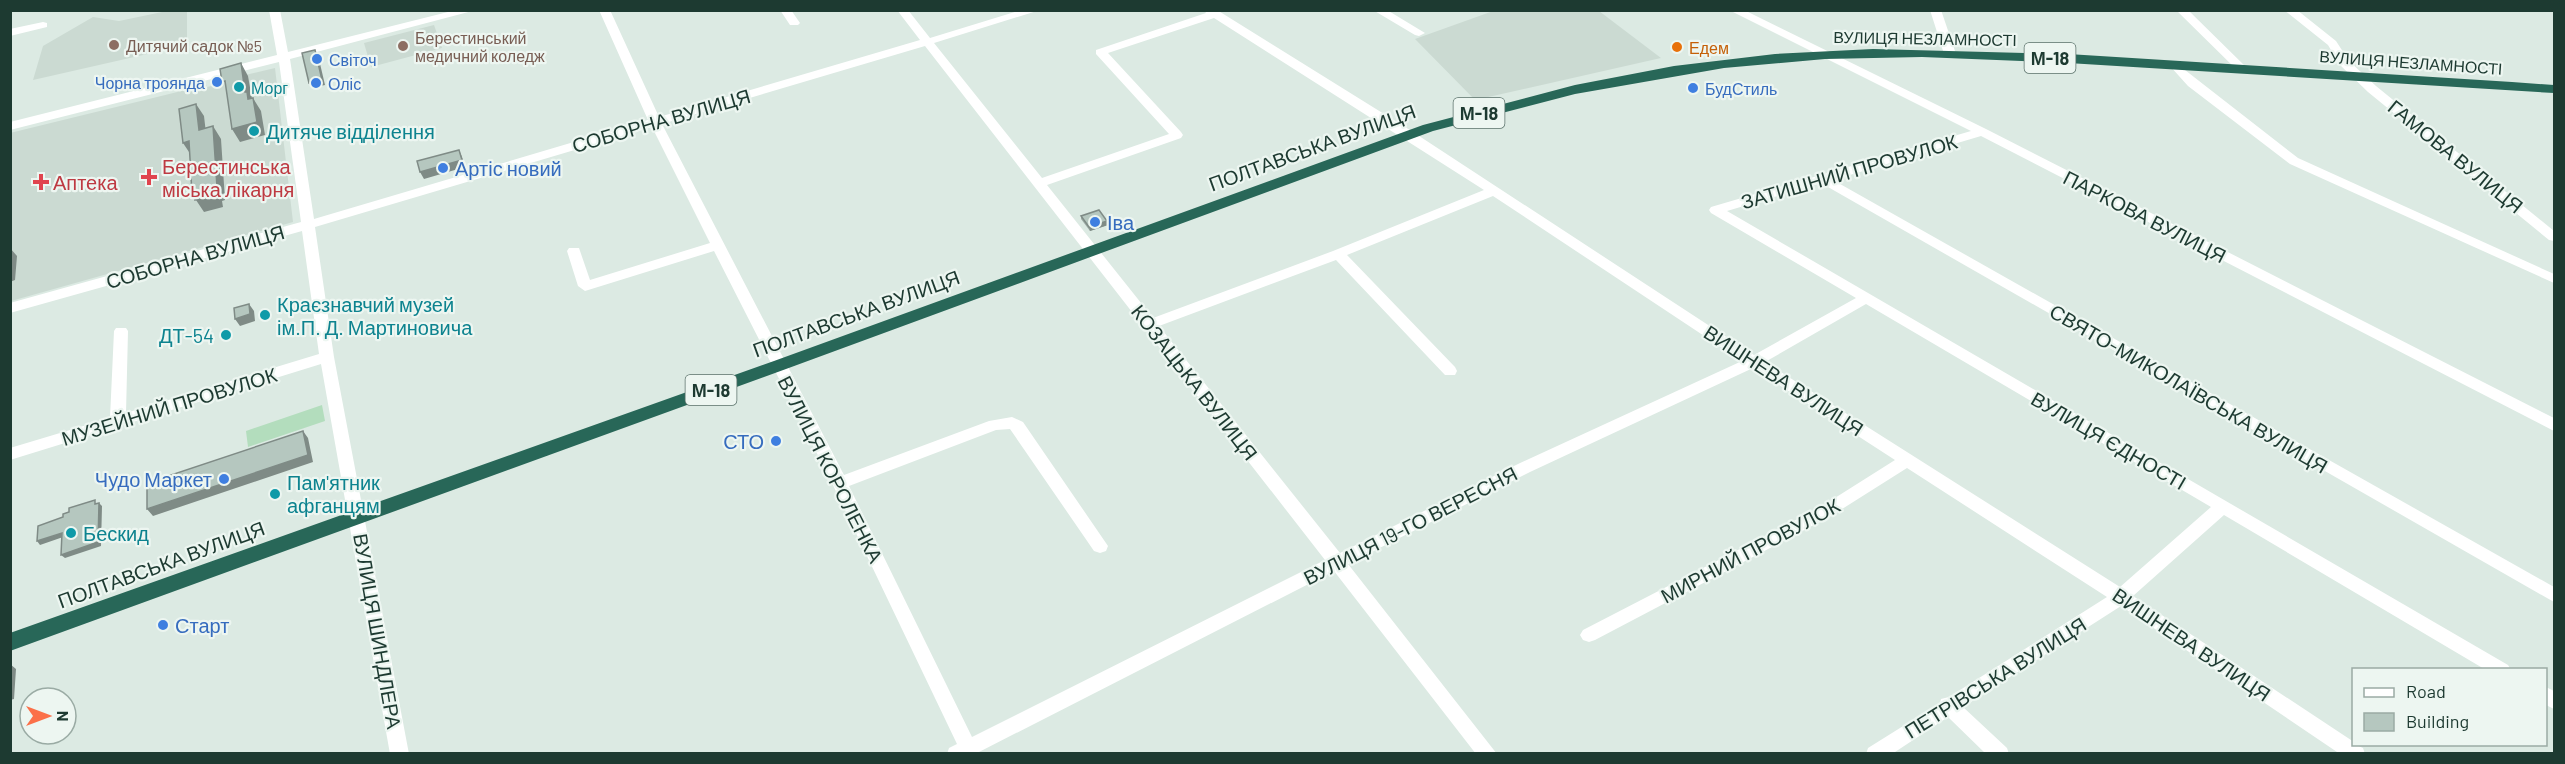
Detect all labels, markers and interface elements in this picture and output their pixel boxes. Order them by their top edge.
street label: ВУЛИЦЯ НЕЗЛАМНОСТІ [1833,27,2017,49]
place label: Берестинський медичний коледж [415,28,545,65]
place label: Дитячий садок №5 [126,36,262,55]
marker: Дитячий садок №5 [107,38,121,52]
place label: Едем [1689,38,1729,57]
marker: Берестинський медичний коледж [396,39,410,53]
marker: Едем [1670,40,1684,54]
road number: М-18 [2024,43,2076,73]
street label: ВУЛИЦЯ НЕЗЛАМНОСТІ [2319,46,2503,78]
place label: Світоч [329,50,377,69]
marker: Світоч [310,52,324,66]
place label: Чорна троянда [95,73,205,92]
place label: Оліс [328,74,361,93]
marker: Чорна троянда [210,75,224,89]
marker: Оліс [309,76,323,90]
place label: Морг [251,78,288,97]
place label: БудСтиль [1705,79,1777,98]
marker: Морг [232,80,246,94]
marker: БудСтиль [1686,81,1700,95]
street label: СОБОРНА ВУЛИЦЯ [569,83,753,157]
street label: ГАМОВА ВУЛИЦЯ [2384,94,2528,218]
street label: ПОЛТАВСЬКА ВУЛИЦЯ [1205,98,1419,196]
road number: М-18 [1454,98,1504,128]
place label: Дитяче відділення [266,119,435,143]
marker: Дитяче відділення [247,124,261,138]
street label: ЗАТИШНИЙ ПРОВУЛОК [1738,129,1960,213]
place label: Берестинська міська лікарня [162,154,294,201]
place label: Артіс новий [455,156,562,180]
marker: Артіс новий [436,161,450,175]
street label: ПАРКОВА ВУЛИЦЯ [2060,165,2230,267]
marker: Берестинська міська лікарня [140,168,158,186]
place label: Аптека [53,170,118,194]
marker: Аптека [34,175,48,189]
place label: Іва [1107,210,1135,234]
marker: Іва [1088,215,1102,229]
street label: СОБОРНА ВУЛИЦЯ [103,219,287,293]
street label: ПОЛТАВСЬКА ВУЛИЦЯ [749,264,963,362]
place label: Краєзнавчий музей ім.П. Д. Мартиновича [277,292,473,339]
street label: СВЯТО-МИКОЛАЇВСЬКА ВУЛИЦЯ [2046,298,2332,478]
street label: КОЗАЦЬКА ВУЛИЦЯ [1127,299,1263,465]
marker: Краєзнавчий музей ім.П. Д. Мартиновича [258,308,272,322]
street label: ВИШНЕВА ВУЛИЦЯ [1700,319,1868,441]
place label: ДТ-54 [159,323,214,347]
marker: ДТ-54 [219,328,233,342]
street label: МУЗЕЙНИЙ ПРОВУЛОК [58,362,280,450]
street label: ВУЛИЦЯ КОРОЛЕНКА [773,372,889,567]
road number: М-18 [686,375,736,405]
street label: ВУЛИЦЯ ЄДНОСТІ [2027,386,2191,494]
place label: СТО [723,429,764,453]
marker: СТО [769,434,783,448]
street label: ВУЛИЦЯ 19-ГО ВЕРЕСНЯ [1299,461,1521,589]
place label: Чудо Маркет [95,467,212,491]
place label: Пам'ятник афганцям [287,470,380,517]
marker: Чудо Маркет [217,472,231,486]
marker: Пам'ятник афганцям [268,487,282,501]
street label: МИРНИЙ ПРОВУЛОК [1656,492,1844,607]
street label: ПОЛТАВСЬКА ВУЛИЦЯ [54,515,268,613]
place label: Бескид [83,521,149,545]
marker: Бескид [64,526,78,540]
street label: ВУЛИЦЯ ШИНДЛЕРА [349,531,407,731]
street label: ВИШНЕВА ВУЛИЦЯ [2108,582,2276,706]
street label: ПЕТРІВСЬКА ВУЛИЦЯ [1900,611,2090,743]
place label: Старт [175,613,229,637]
marker: Старт [156,618,170,632]
legend [2352,668,2547,746]
text: Road [2406,680,2446,702]
north arrow [18,686,78,746]
text: Building [2406,710,2469,732]
text: N [54,711,73,721]

